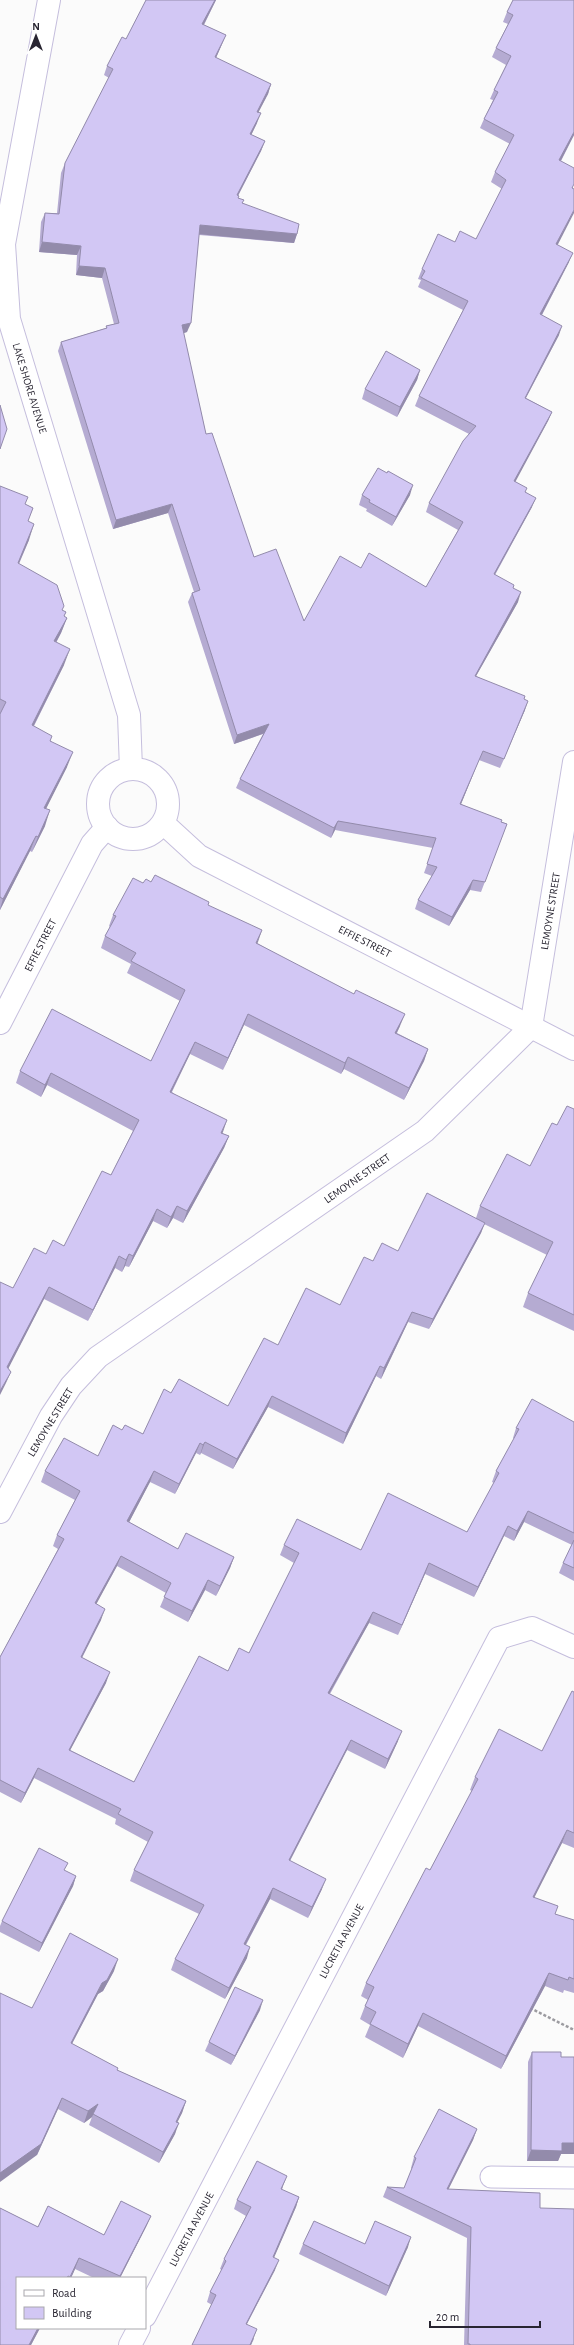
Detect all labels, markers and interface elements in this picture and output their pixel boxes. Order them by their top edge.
north arrow [16,16,56,56]
text: N [32,21,40,32]
street label: LAKE SHORE AVENUE [11,342,49,435]
street label: LEMOYNE STREET [539,871,562,951]
street label: EFFIE STREET [23,917,59,973]
street label: EFFIE STREET [337,924,393,960]
street label: LEMOYNE STREET [322,1151,393,1205]
street label: LEMOYNE STREET [26,1385,76,1459]
street label: LUCRETIA AVENUE [317,1902,366,1980]
street label: LUCRETIA AVENUE [167,2190,216,2268]
legend [16,2277,146,2329]
text: Road [52,2287,76,2299]
scale bar [430,2303,540,2329]
text: Building [52,2307,92,2319]
text: 20 m [436,2311,459,2323]

